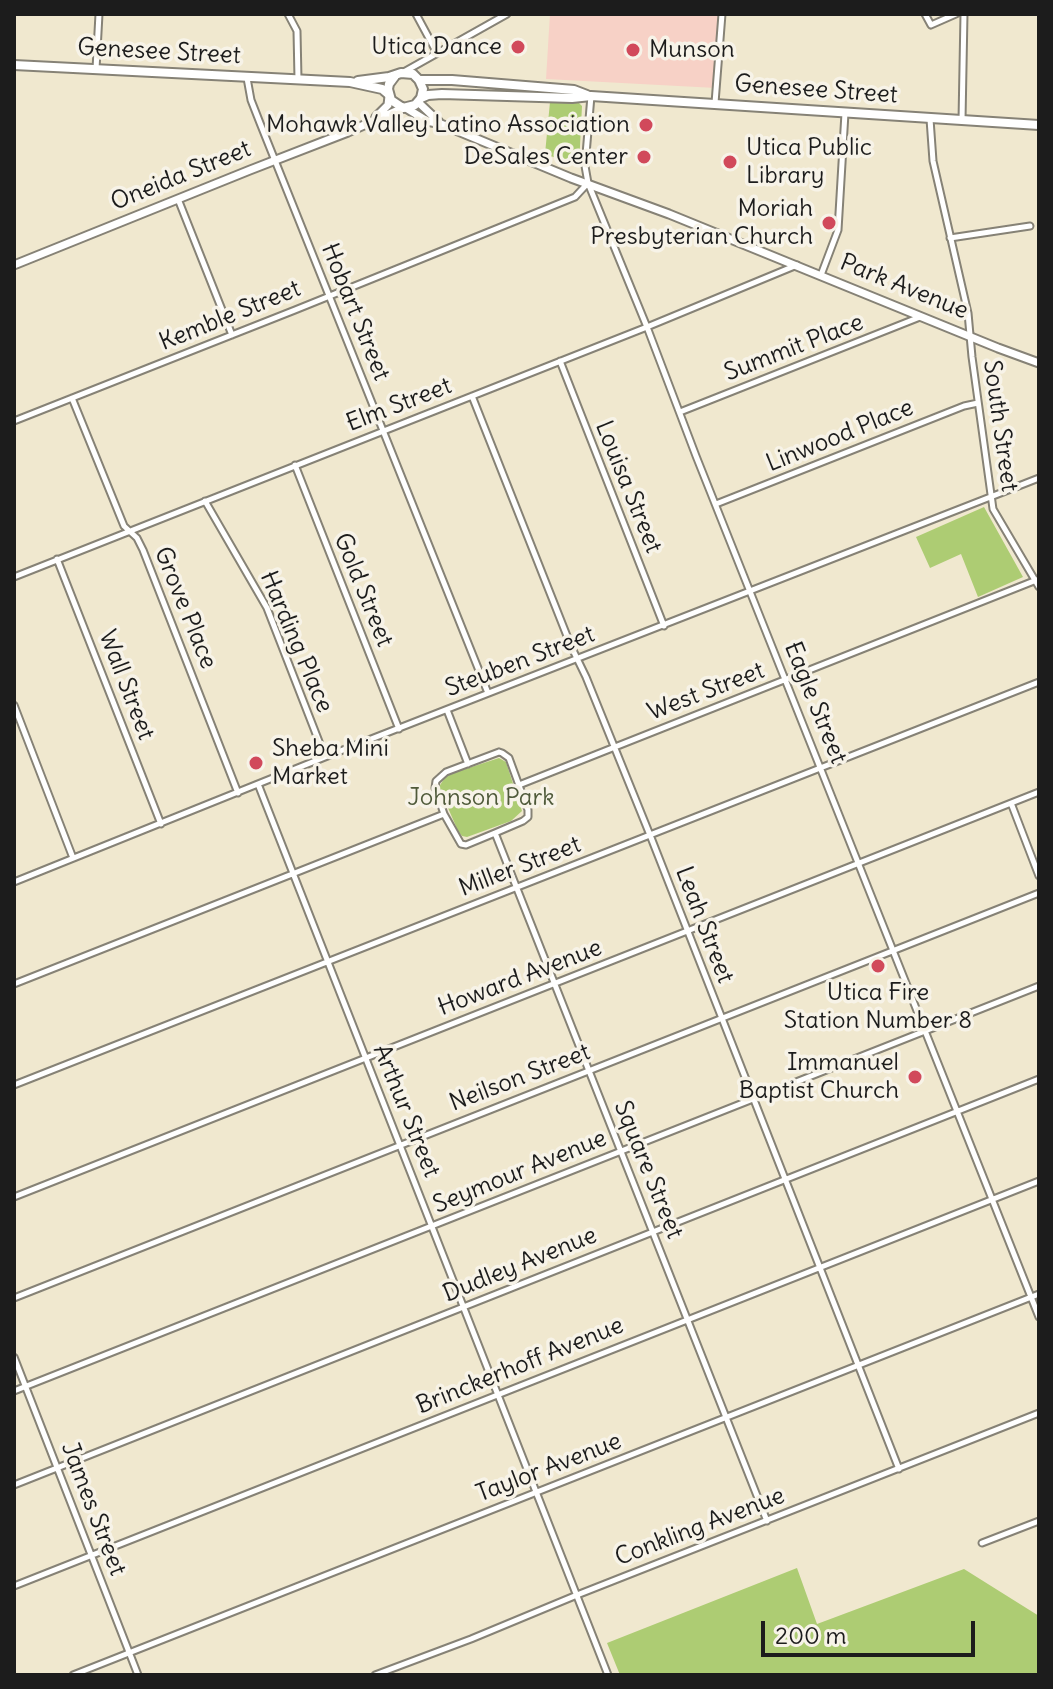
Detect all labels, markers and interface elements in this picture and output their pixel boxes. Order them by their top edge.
street label: Genesee Street [77,33,241,71]
place label: Utica Dance [371,33,502,61]
place label: Munson [649,36,735,64]
marker: Utica Dance [509,38,527,56]
marker: Munson [624,41,642,59]
street label: Genesee Street [733,70,899,110]
place label: Mohawk Valley Latino Association [266,111,630,139]
marker: Mohawk Valley Latino Association [637,116,655,134]
place label: Utica Public Library [746,134,872,190]
street label: Oneida Street [107,135,255,217]
place label: DeSales Center [464,143,628,171]
marker: DeSales Center [635,148,653,166]
marker: Utica Public Library [721,153,739,171]
place label: Moriah Presbyterian Church [590,195,813,251]
marker: Moriah Presbyterian Church [820,214,838,232]
street label: Hobart Street [314,239,396,385]
street label: Park Avenue [836,248,972,326]
street label: Kemble Street [155,275,305,357]
street label: Summit Place [720,308,868,388]
street label: South Street [977,358,1023,494]
street label: Elm Street [342,372,456,438]
street label: Linwood Place [762,393,918,479]
street label: Louisa Street [588,417,668,557]
street label: Gold Street [327,529,399,651]
street label: Grove Place [148,543,222,673]
street label: Harding Place [253,567,339,717]
street label: Steuben Street [441,620,599,704]
street label: Wall Street [92,626,160,744]
street label: Eagle Street [778,638,852,768]
street label: West Street [644,657,768,727]
place label: Sheba Mini Market [272,735,389,791]
marker: Sheba Mini Market [247,754,265,772]
park label: Johnson Park [408,784,554,812]
street label: Miller Street [455,831,585,903]
street label: Leah Street [669,863,739,987]
street label: Howard Avenue [434,934,606,1022]
marker: Utica Fire Station Number 8 [869,957,887,975]
place label: Utica Fire Station Number 8 [784,979,972,1035]
street label: Neilson Street [446,1038,594,1118]
street label: Arthur Street [366,1040,446,1182]
place label: Immanuel Baptist Church [739,1049,899,1105]
marker: Immanuel Baptist Church [906,1068,924,1086]
street label: Square Street [607,1097,689,1243]
street label: Seymour Avenue [429,1124,611,1220]
street label: Dudley Avenue [439,1221,601,1309]
street label: Brinckerhoff Avenue [412,1311,628,1421]
street label: Taylor Avenue [472,1427,626,1509]
street label: James Street [54,1438,132,1580]
street label: Conkling Avenue [611,1481,789,1573]
scale bar [765,1605,979,1655]
text: 200 m [775,1620,847,1650]

